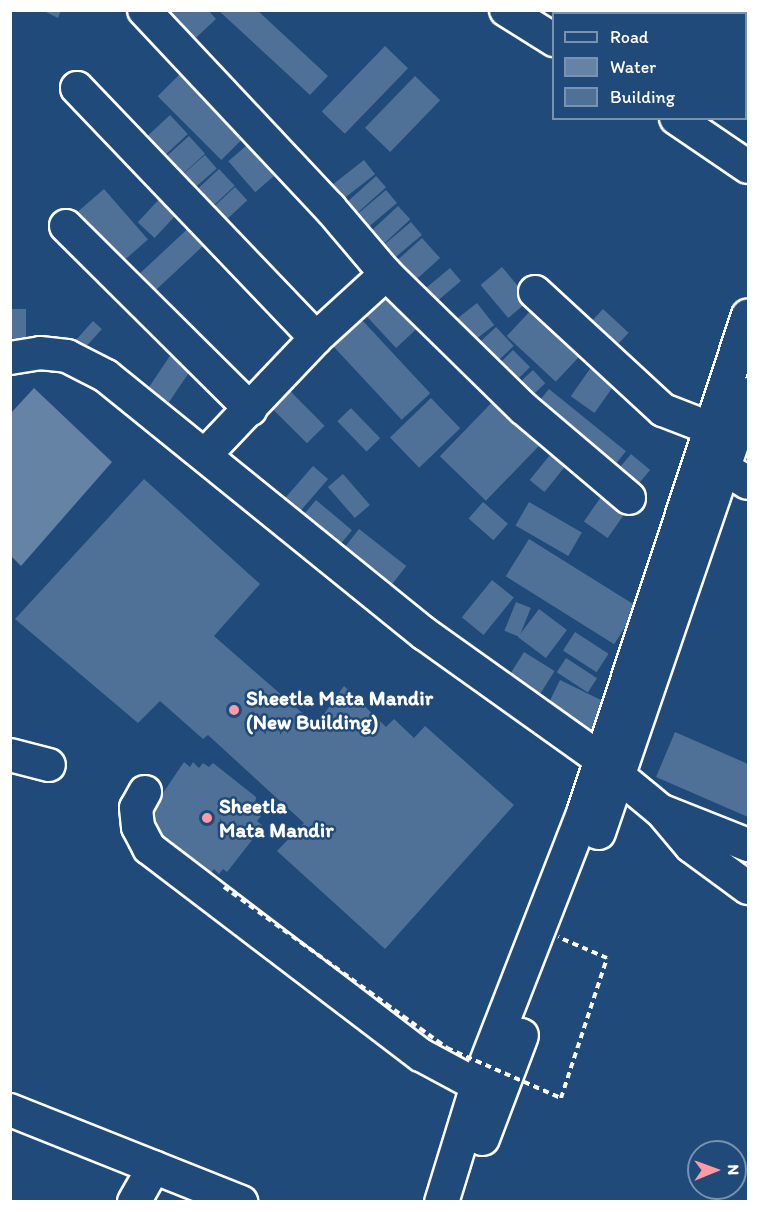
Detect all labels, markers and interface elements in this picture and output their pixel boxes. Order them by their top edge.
legend [552,12,747,120]
text: Road [610,26,649,48]
text: Water [610,56,656,78]
text: Building [610,86,675,108]
place label: Sheetla Mata Mandir (New Building) [246,685,433,735]
marker: Sheetla Mata Mandir (New Building) [227,703,241,717]
place label: Sheetla Mata Mandir [219,793,334,843]
marker: Sheetla Mata Mandir [200,811,214,825]
north arrow [687,1140,747,1200]
text: N [724,1164,743,1175]

